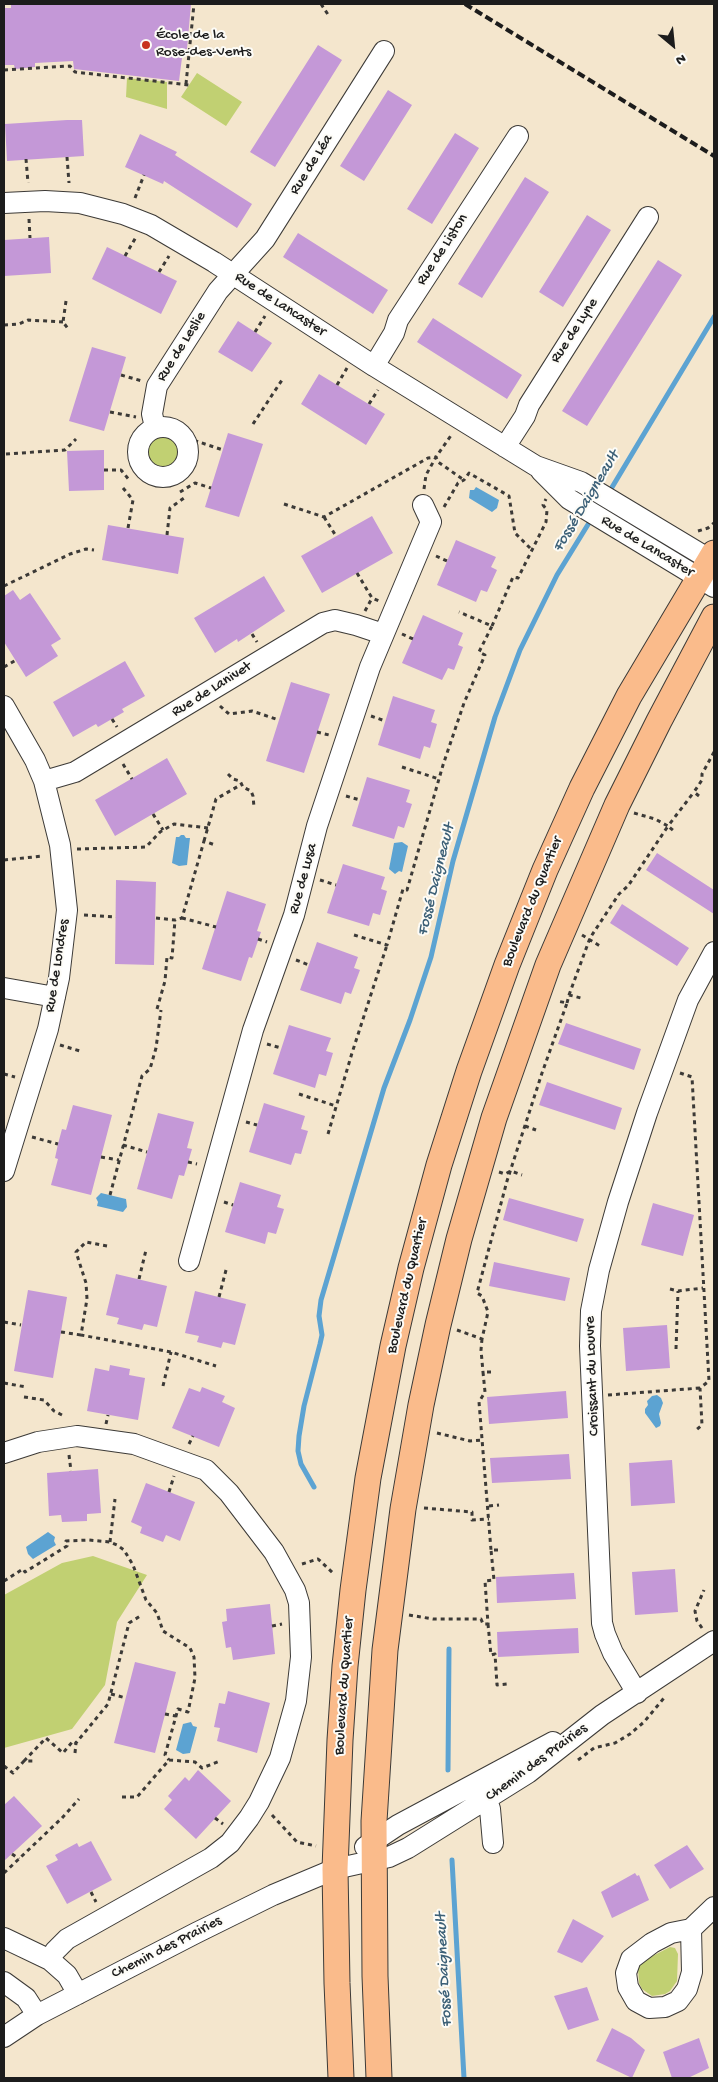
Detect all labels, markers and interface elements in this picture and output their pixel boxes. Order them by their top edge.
north arrow [648,20,698,70]
place label: École de la Rose-des-Vents [156,27,251,62]
marker: École de la Rose-des-Vents [140,39,152,51]
text: N [672,49,688,68]
street label: Rue de Léa [286,131,338,199]
street label: Rue de Liston [413,211,473,289]
street label: Rue de Lancaster [231,269,329,341]
street label: Rue de Lyne [547,295,603,367]
street label: Rue de Leslie [153,309,211,385]
water label: Fossé Daigneault [549,448,625,556]
street label: Rue de Lancaster [597,512,697,582]
street label: Rue de Lanivet [169,658,255,722]
water label: Fossé Daigneault [414,822,460,938]
street label: Boulevard du Quartier [499,834,567,970]
street label: Rue de Lusa [286,842,322,916]
street label: Rue de Londres [42,918,74,1014]
street label: Boulevard du Quartier [384,1216,432,1356]
street label: Croissant du Louvre [582,1316,604,1436]
street label: Boulevard du Quartier [331,1616,359,1756]
street label: Chemin des Prairies [483,1720,591,1806]
street label: Chemin des Prairies [109,1912,225,1984]
water label: Fossé Daigneault [432,1912,458,2028]

